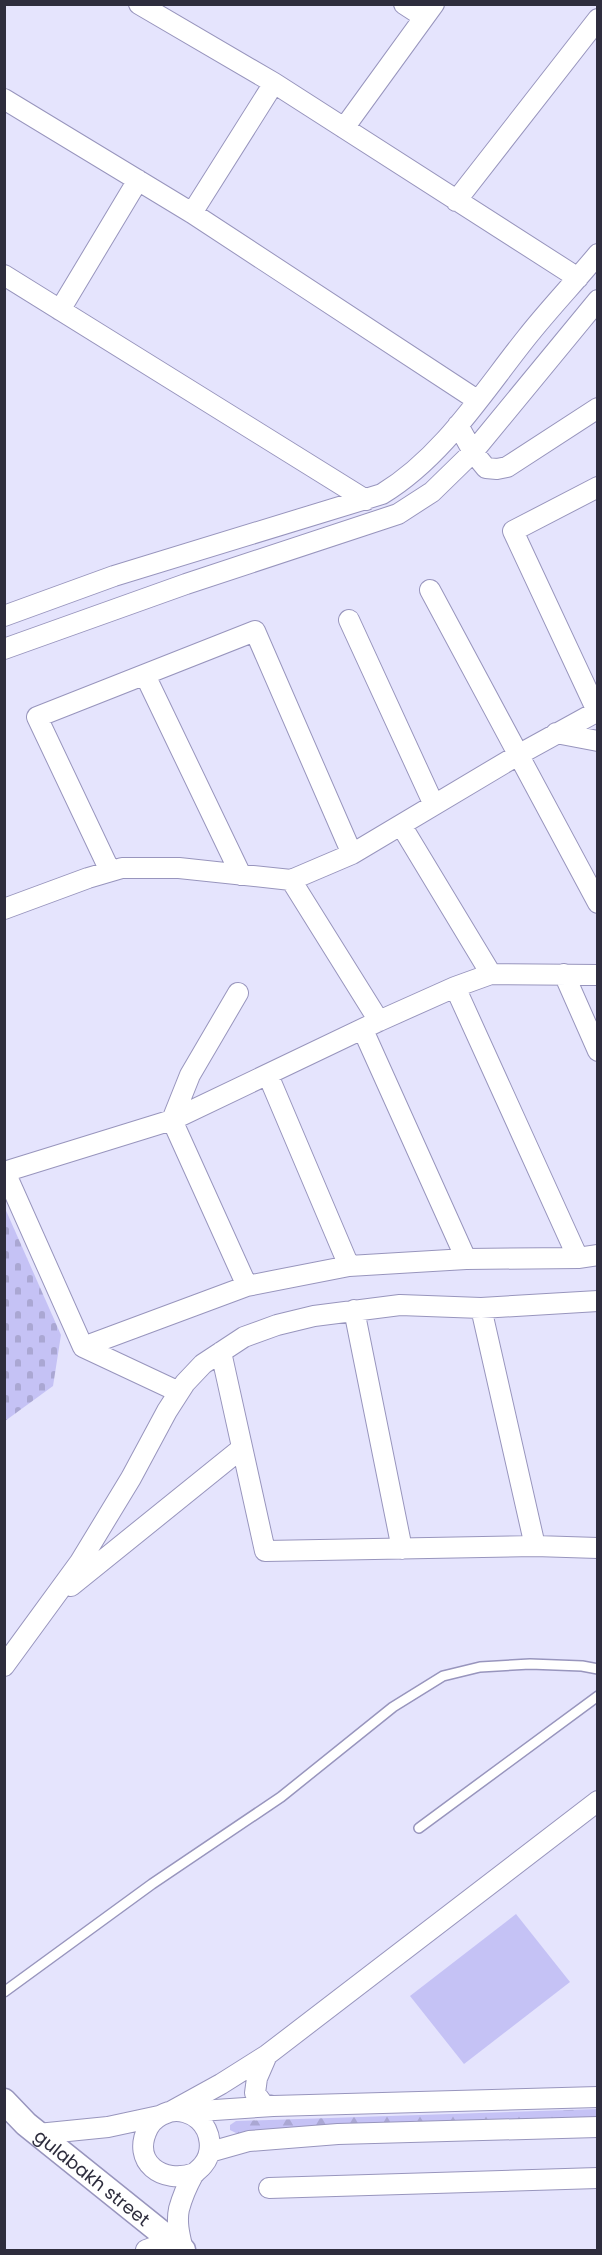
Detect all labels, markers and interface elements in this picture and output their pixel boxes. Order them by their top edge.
street label: gulabakh street [29,2123,156,2231]

